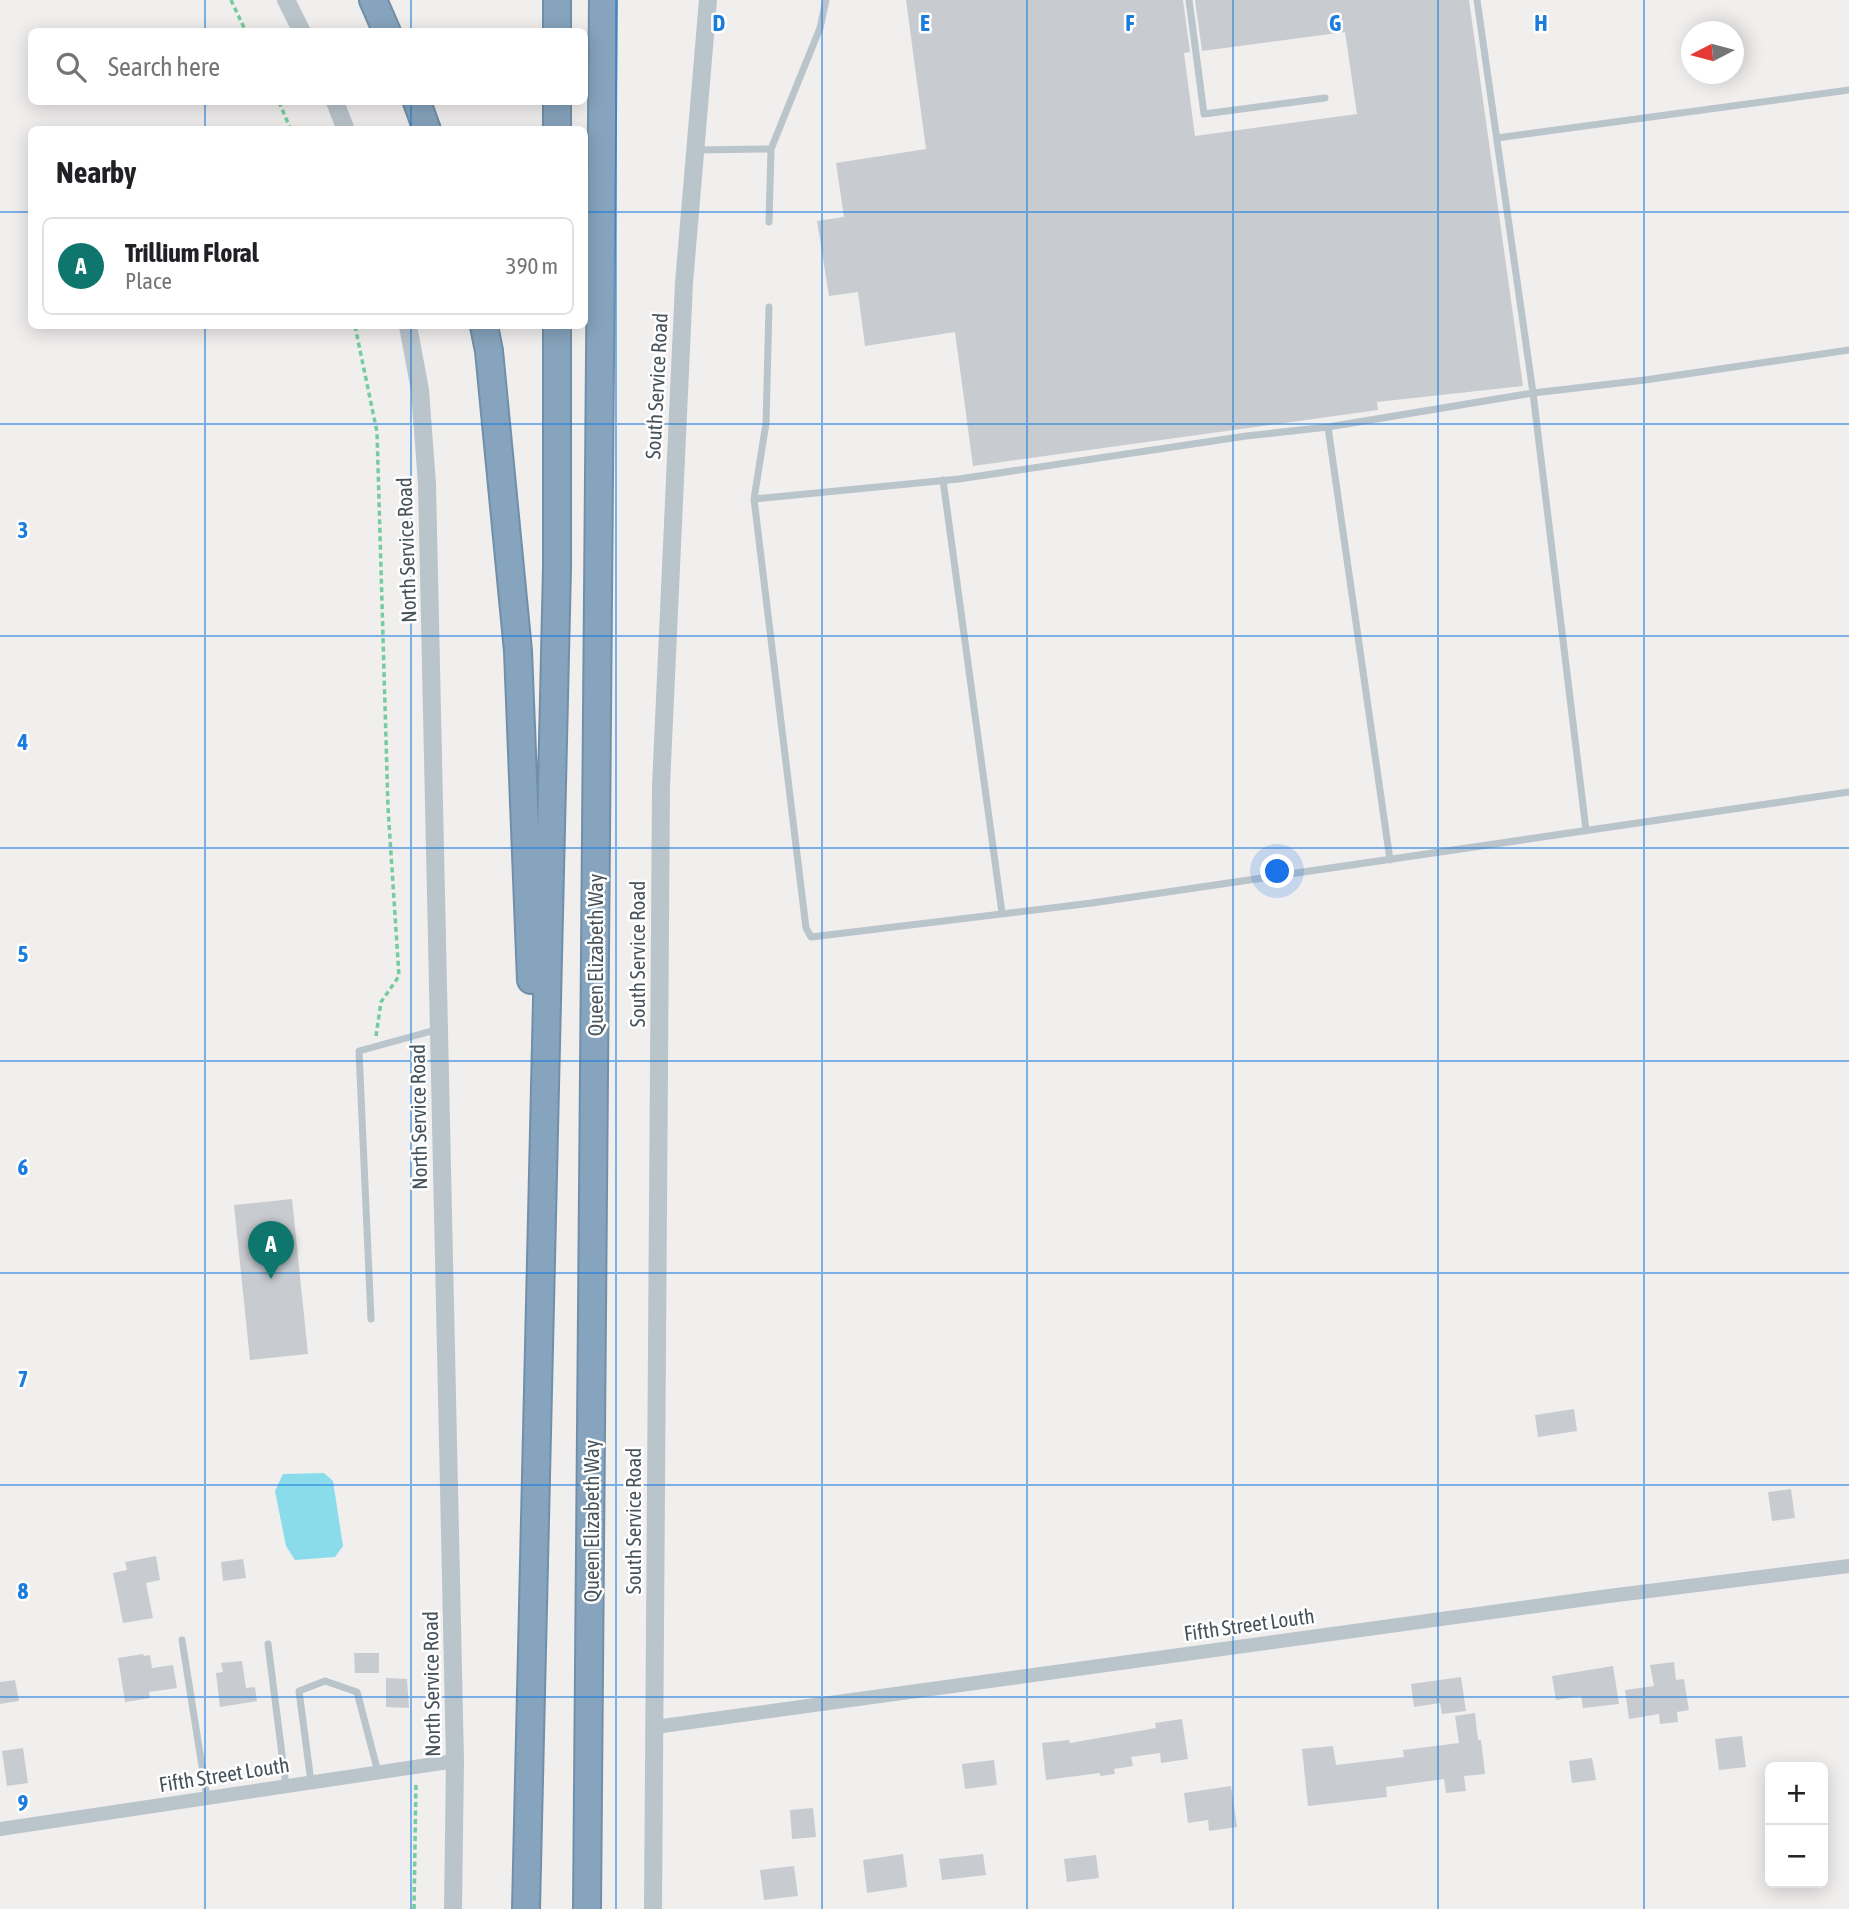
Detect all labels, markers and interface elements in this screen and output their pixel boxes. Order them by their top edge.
text: D [713,10,726,36]
text: E [920,10,930,36]
text: F [1125,10,1135,36]
text: G [1329,10,1341,36]
text: H [1534,10,1548,36]
north arrow [1681,21,1744,84]
search box [28,28,588,105]
icon: search [52,48,90,86]
text: Search here [108,52,220,82]
text: Nearby [56,155,136,189]
text: Trillium Floral [125,238,259,268]
text: A [75,253,87,279]
text: 390 m [506,253,558,279]
text: Place [125,268,172,294]
street label: South Service Road [640,312,672,460]
street label: North Service Road [391,477,421,623]
text: 3 [18,517,28,543]
text: 4 [17,729,29,755]
your location [1260,854,1294,888]
street label: Queen Elizabeth Way [583,873,607,1036]
street label: South Service Road [625,881,649,1027]
text: 5 [18,941,29,967]
street label: North Service Road [405,1044,431,1190]
text: 6 [18,1154,29,1180]
pin: A [248,1221,294,1279]
text: 7 [18,1366,28,1392]
street label: Queen Elizabeth Way [579,1439,603,1602]
street label: South Service Road [621,1448,645,1594]
text: 8 [18,1578,29,1604]
street label: Fifth Street Louth [1182,1603,1316,1645]
street label: North Service Road [418,1611,444,1757]
street label: Fifth Street Louth [157,1752,291,1796]
map controls [1765,1762,1828,1888]
button: + [1765,1762,1828,1825]
text: 9 [18,1790,29,1816]
button: − [1765,1825,1828,1888]

